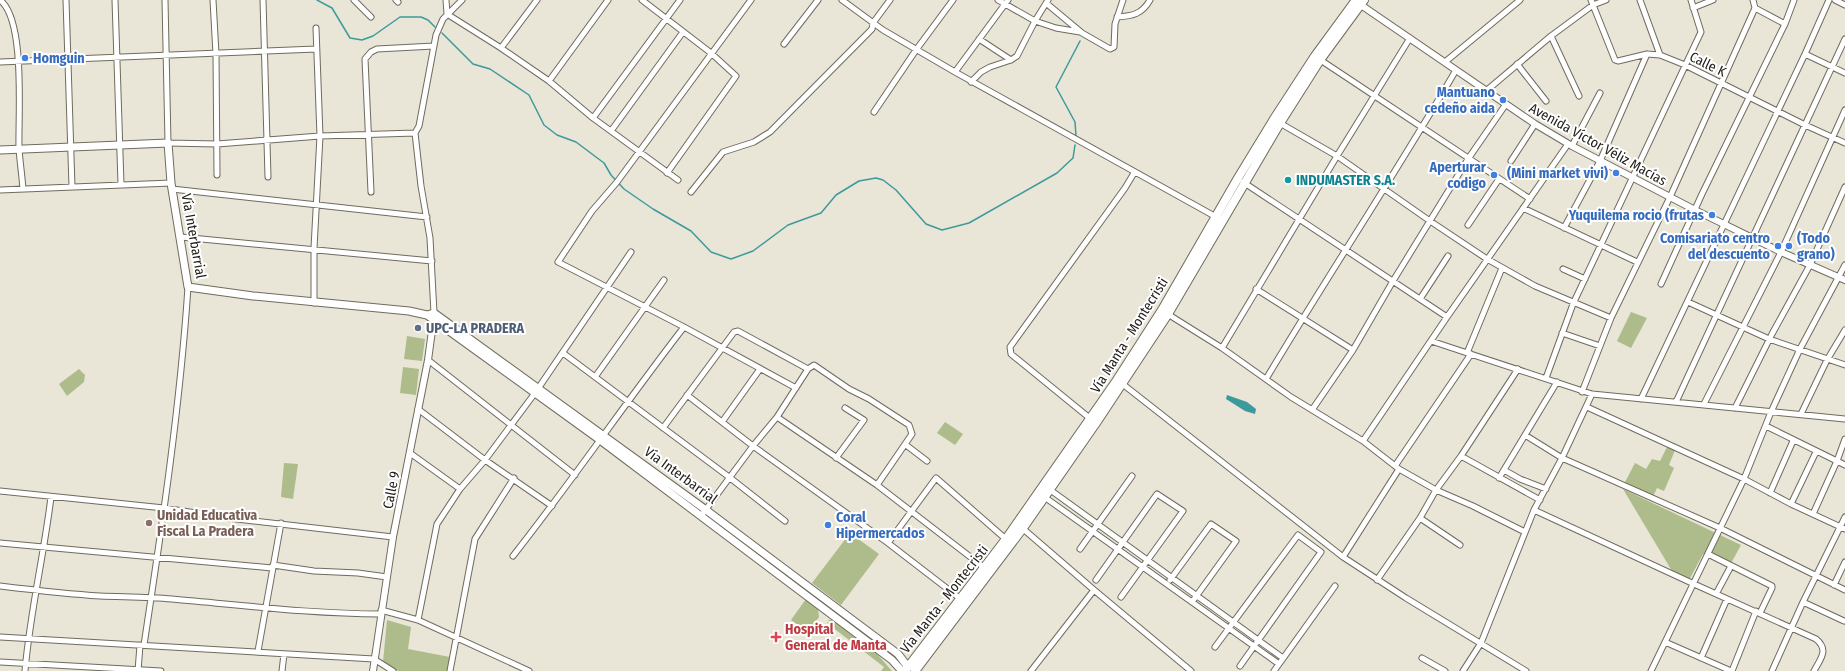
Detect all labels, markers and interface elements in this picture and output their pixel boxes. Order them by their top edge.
street label: Calle K [1687,48,1729,81]
place label: Homguin [33,50,85,67]
marker: Homguin [20,53,30,63]
place label: Mantuano cedeño aida [1424,84,1496,117]
marker: Mantuano cedeño aida [1498,95,1508,105]
street label: Avenida Víctor Véliz Macías [1526,100,1669,189]
place label: Aperturar codigo [1429,159,1487,192]
place label: (Mini market vivi) [1507,165,1608,182]
marker: (Mini market vivi) [1611,168,1621,178]
marker: Aperturar codigo [1489,170,1499,180]
place label: INDUMASTER S.A. [1296,172,1395,189]
marker: INDUMASTER S.A. [1283,175,1293,185]
street label: Vía Interbarrial [178,192,209,280]
place label: Yuquilema rocio (frutas [1568,207,1704,224]
marker: Yuquilema rocio (frutas [1707,210,1717,220]
place label: Comisariato centro del descuento [1660,230,1771,263]
place label: (Todo grano) [1797,230,1835,263]
marker: Comisariato centro del descuento [1773,241,1783,251]
marker: (Todo grano) [1784,241,1794,251]
street label: Vía Manta - Montecristi [1087,274,1172,396]
place label: UPC-LA PRADERA [426,320,525,337]
marker: UPC-LA PRADERA [413,323,423,333]
street label: Vía Interbarrial [641,443,721,508]
street label: Calle 9 [380,470,403,510]
place label: Unidad Educativa Fiscal La Pradera [157,507,257,540]
place label: Coral Hipermercados [836,509,925,542]
marker: Unidad Educativa Fiscal La Pradera [144,518,154,528]
marker: Coral Hipermercados [823,520,833,530]
street label: Vía Manta - Montecristi [897,542,992,657]
place label: Hospital General de Manta [785,621,887,654]
marker: Hospital General de Manta [770,631,782,643]

